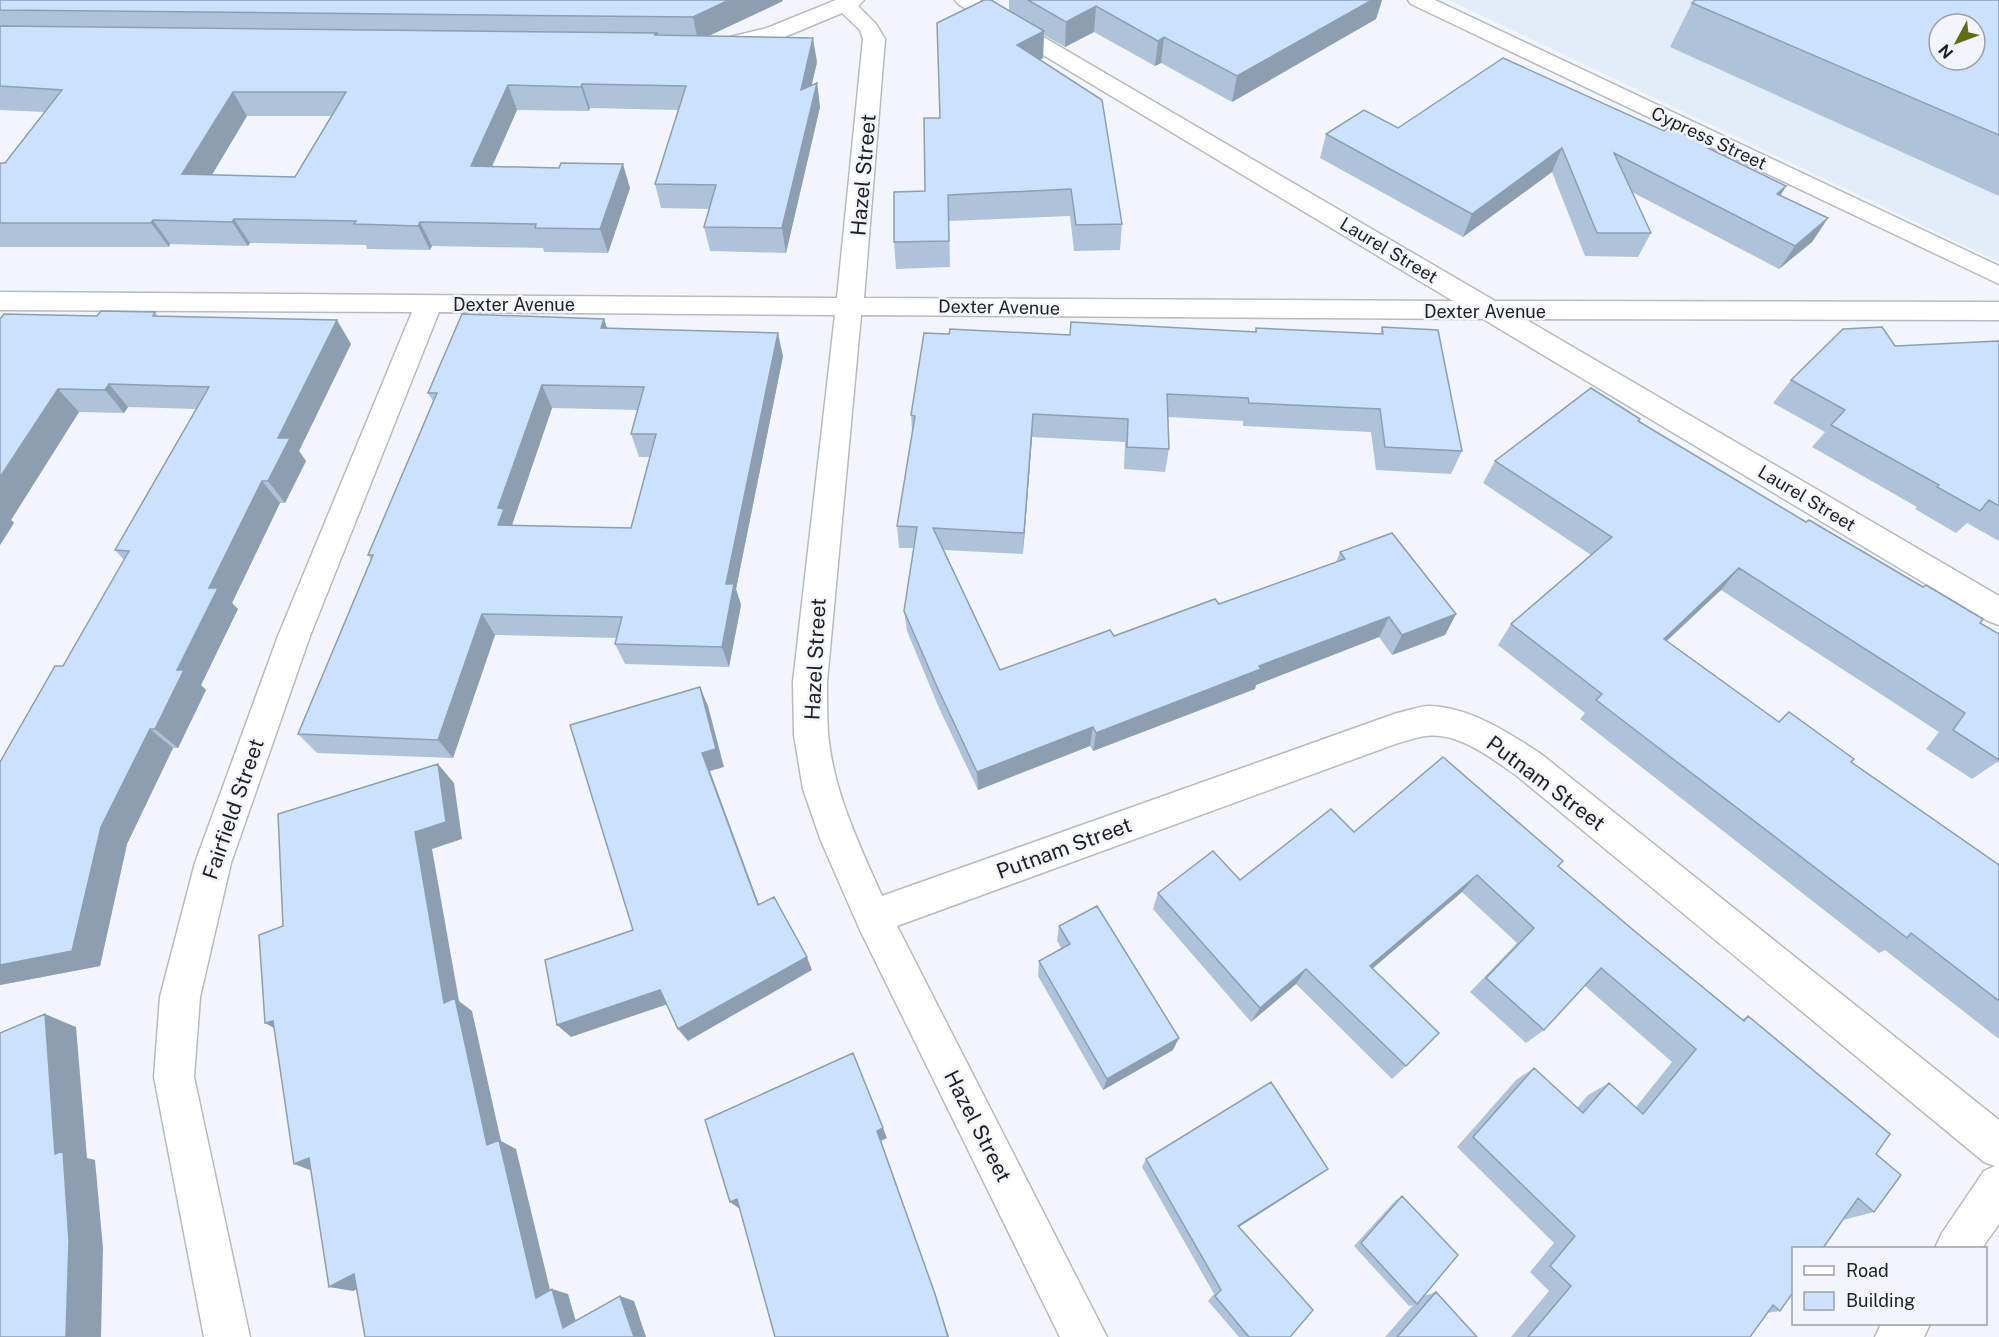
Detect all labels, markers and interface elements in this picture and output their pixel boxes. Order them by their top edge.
north arrow [1927,12,1987,72]
text: N [1935,41,1957,62]
street label: Cypress Street [1648,102,1770,174]
street label: Hazel Street [845,113,881,237]
street label: Laurel Street [1336,213,1442,287]
street label: Dexter Avenue [453,294,575,315]
street label: Dexter Avenue [938,295,1060,319]
street label: Dexter Avenue [1424,301,1546,322]
street label: Laurel Street [1754,461,1860,535]
street label: Hazel Street [799,597,831,721]
street label: Putnam Street [1482,730,1610,836]
street label: Fairfield Street [197,735,269,883]
street label: Putnam Street [993,812,1135,884]
street label: Hazel Street [939,1066,1017,1186]
legend [1792,1247,1987,1325]
text: Road [1846,1260,1889,1281]
text: Building [1846,1290,1915,1311]

